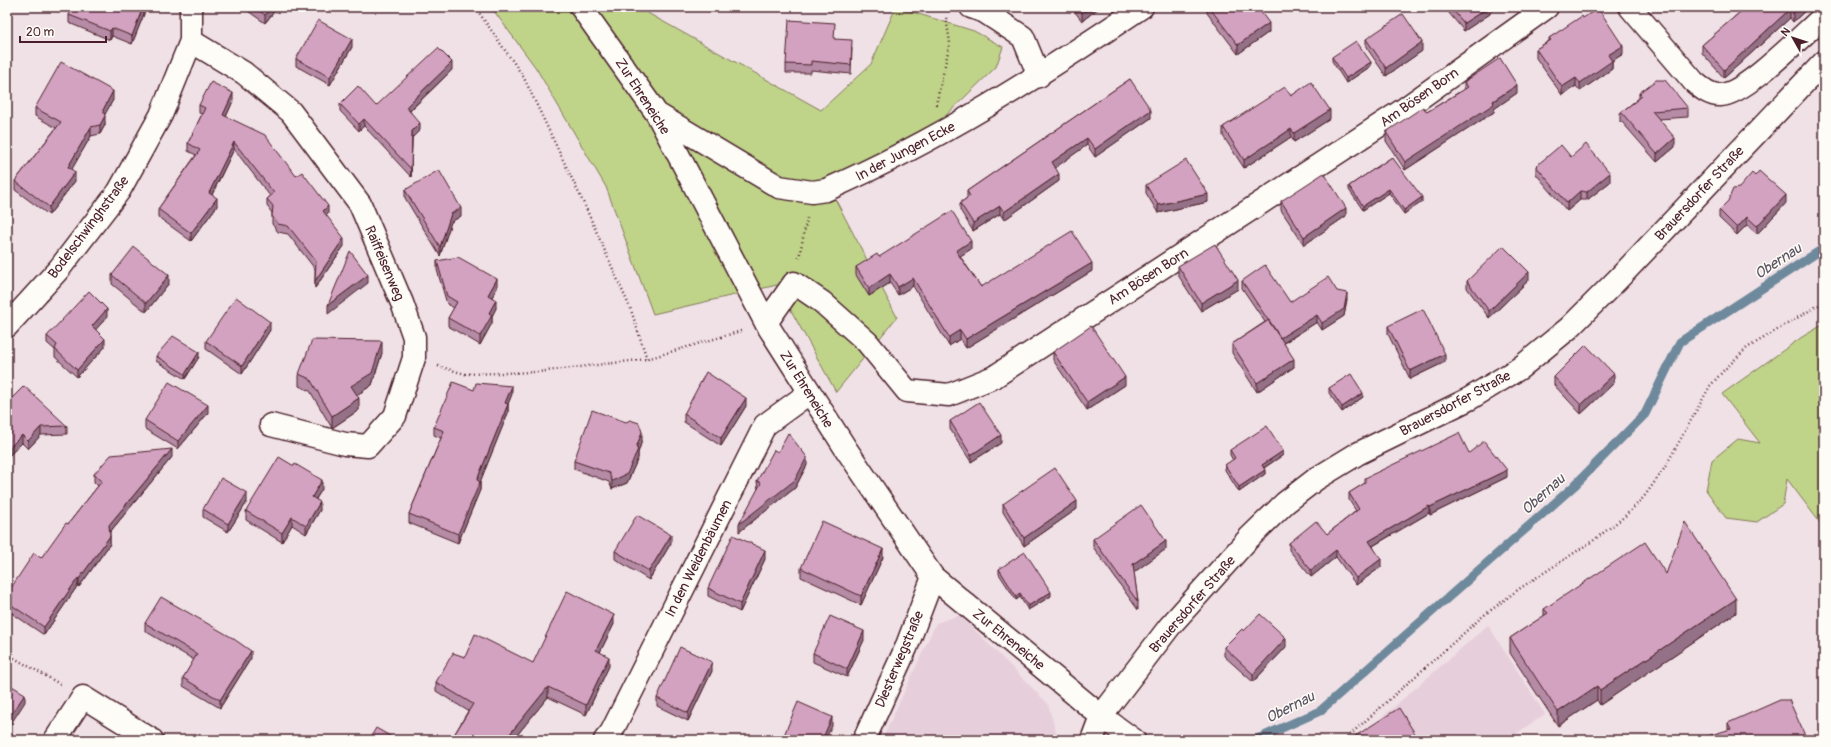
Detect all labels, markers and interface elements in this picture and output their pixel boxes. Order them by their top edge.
scale bar [20,18,106,44]
north arrow [1773,18,1813,58]
text: 20 m [26,25,55,40]
text: N [1778,25,1793,39]
street label: Zur Ehreneiche [612,55,674,138]
street label: Am Bösen Born [1377,64,1462,131]
street label: In der Jungen Ecke [853,118,958,185]
street label: Brauersdorfer Straße [1651,142,1748,244]
street label: Bodelschwinghstraße [44,173,133,282]
street label: Raiffeisenweg [361,223,408,303]
water label: Obernau [1751,238,1807,284]
street label: Am Bösen Born [1105,244,1192,309]
street label: Zur Ehreneiche [776,348,837,431]
street label: Brauersdorfer Straße [1397,367,1514,440]
water label: Obernau [1518,469,1570,519]
street label: In den Weidenbäumen [661,497,735,620]
street label: Brauersdorfer Straße [1146,552,1239,656]
street label: Zur Ehreneiche [969,605,1048,674]
street label: Diesterwegstraße [871,608,928,710]
water label: Obernau [1263,686,1319,728]

